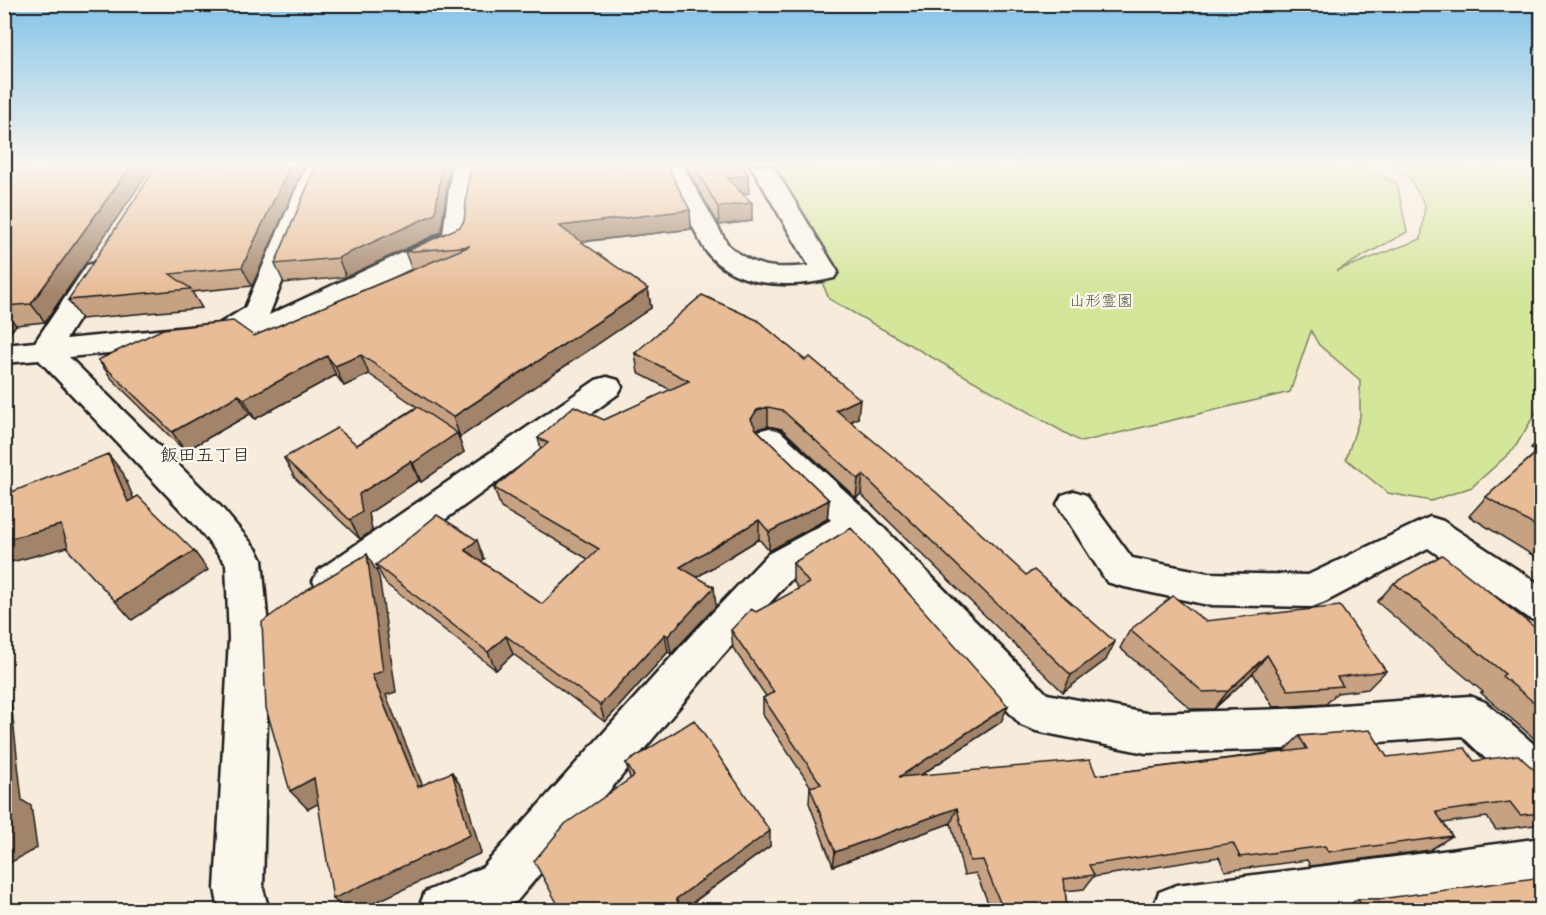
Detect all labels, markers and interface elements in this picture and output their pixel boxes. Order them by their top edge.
park label: 山形霊園 [1069,290,1133,311]
district label: 飯田五丁目 [160,443,250,467]

